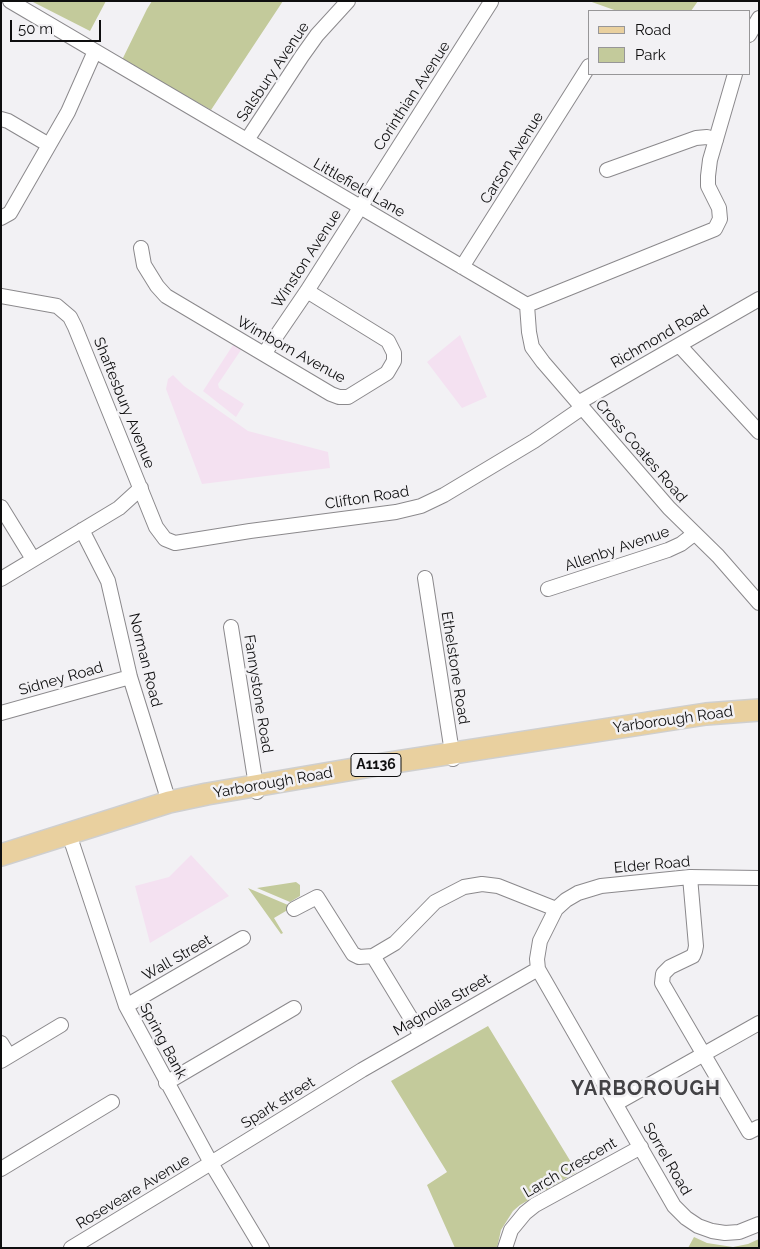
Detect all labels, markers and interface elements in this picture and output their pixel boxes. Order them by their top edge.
scale bar [12,10,104,42]
legend [588,10,750,75]
street label: Salsbury Avenue [233,19,313,125]
text: 50 m [18,20,53,38]
text: Road [635,21,671,39]
street label: Corinthian Avenue [370,38,454,154]
text: Park [635,46,666,64]
street label: Carson Avenue [477,109,547,207]
street label: Littlefield Lane [310,154,408,222]
street label: Winston Avenue [268,206,346,312]
street label: Richmond Road [608,302,712,372]
street label: Wimborn Avenue [234,313,348,387]
street label: Shaftesbury Avenue [89,335,159,471]
street label: Cross Coates Road [591,396,691,506]
street label: Clifton Road [324,482,410,514]
street label: Allenby Avenue [562,523,672,575]
street label: Ethelstone Road [437,610,473,726]
street label: Norman Road [125,611,165,709]
street label: Fannystone Road [240,633,276,755]
street label: Sidney Road [17,658,105,700]
street label: Yarborough Road [612,703,734,737]
road number: A1136 [351,754,401,776]
street label: Yarborough Road [212,764,334,802]
street label: Elder Road [613,853,691,877]
street label: Wall Street [139,931,215,985]
street label: Magnolia Street [390,970,494,1040]
street label: Spring Bank [135,1000,191,1082]
street label: Spark street [238,1073,318,1133]
district label: YARBOROUGH [570,1077,722,1101]
street label: Sorrel Road [639,1119,695,1199]
street label: Larch Crescent [520,1134,620,1202]
street label: Roseveare Avenue [73,1151,193,1233]

